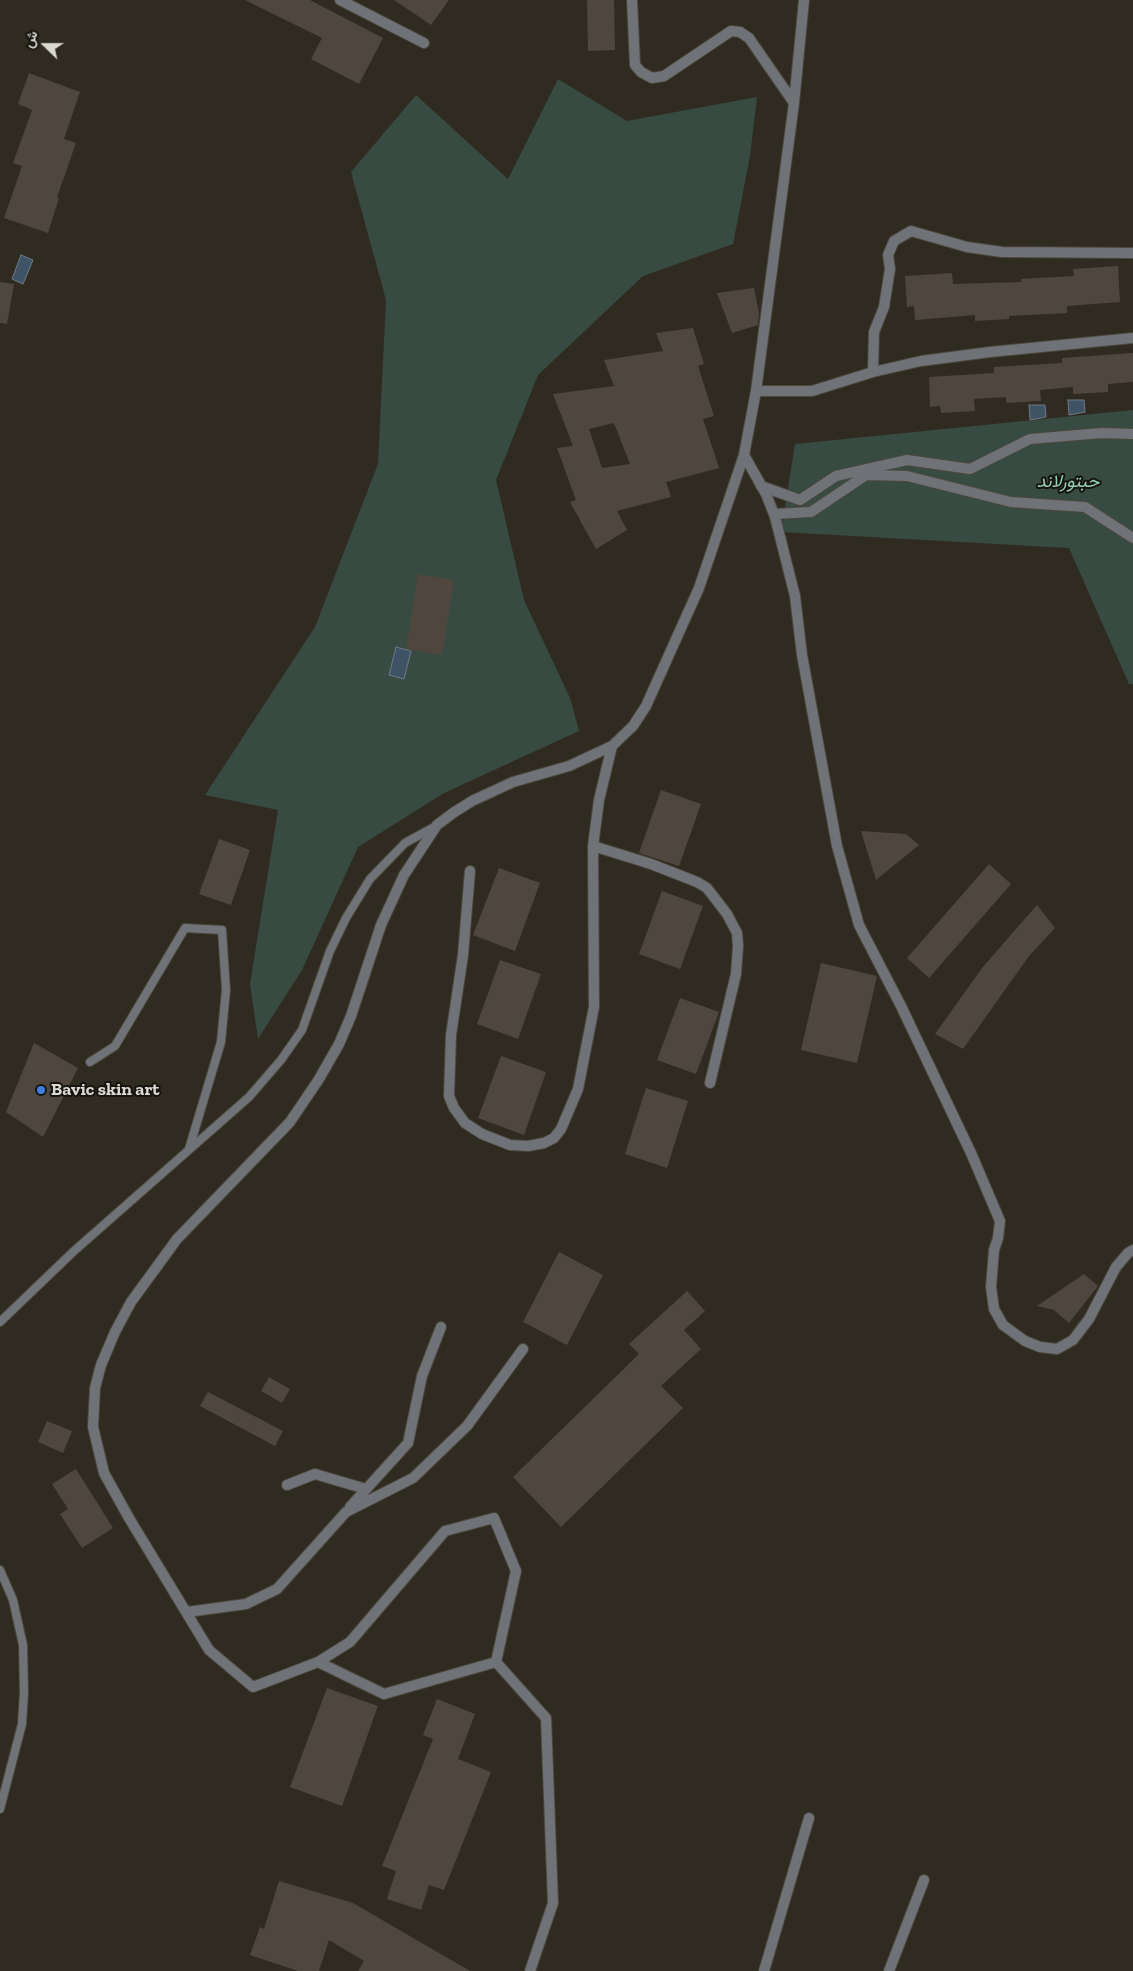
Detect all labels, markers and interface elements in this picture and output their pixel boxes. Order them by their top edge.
north arrow [20,20,70,70]
text: ش [20,28,42,50]
park label: حبتورلاند [1037,471,1099,493]
place label: Bavic skin art [51,1079,160,1101]
marker: Bavic skin art [35,1084,47,1096]

